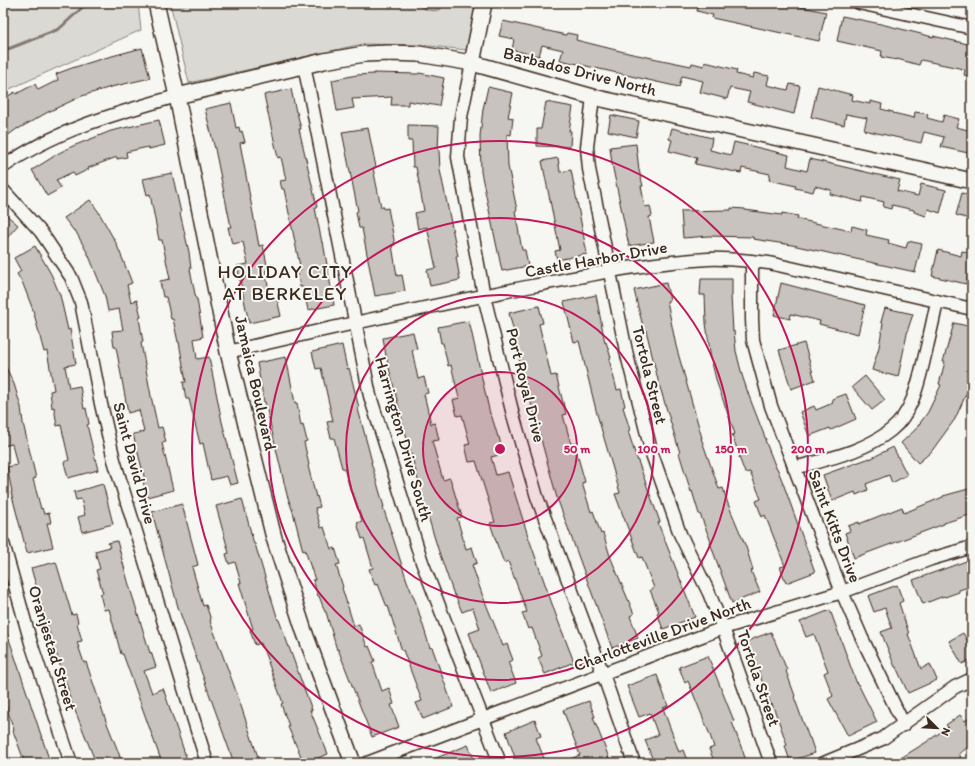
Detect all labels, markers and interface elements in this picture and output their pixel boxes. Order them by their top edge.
street label: Barbados Drive North [501,42,659,100]
street label: Castle Harbor Drive [523,237,669,281]
district label: HOLIDAY CITY AT BERKELEY [217,260,353,305]
street label: Jamaica Boulevard [231,313,281,453]
street label: Tortola Street [628,324,672,426]
street label: Port Royal Drive [502,326,550,444]
street label: Harrington Drive South [371,354,437,524]
street label: Saint David Drive [109,400,161,526]
centre of rings [493,442,507,456]
text: 50 m [564,442,591,456]
text: 100 m [637,442,671,456]
text: 150 m [715,442,748,456]
text: 200 m [791,442,826,456]
street label: Saint Kitts Drive [804,467,866,585]
street label: Oranjestad Street [24,583,82,713]
street label: Charlotteville Drive North [571,593,754,675]
street label: Tortola Street [733,627,785,729]
north arrow [917,708,957,748]
text: N [938,726,953,738]

